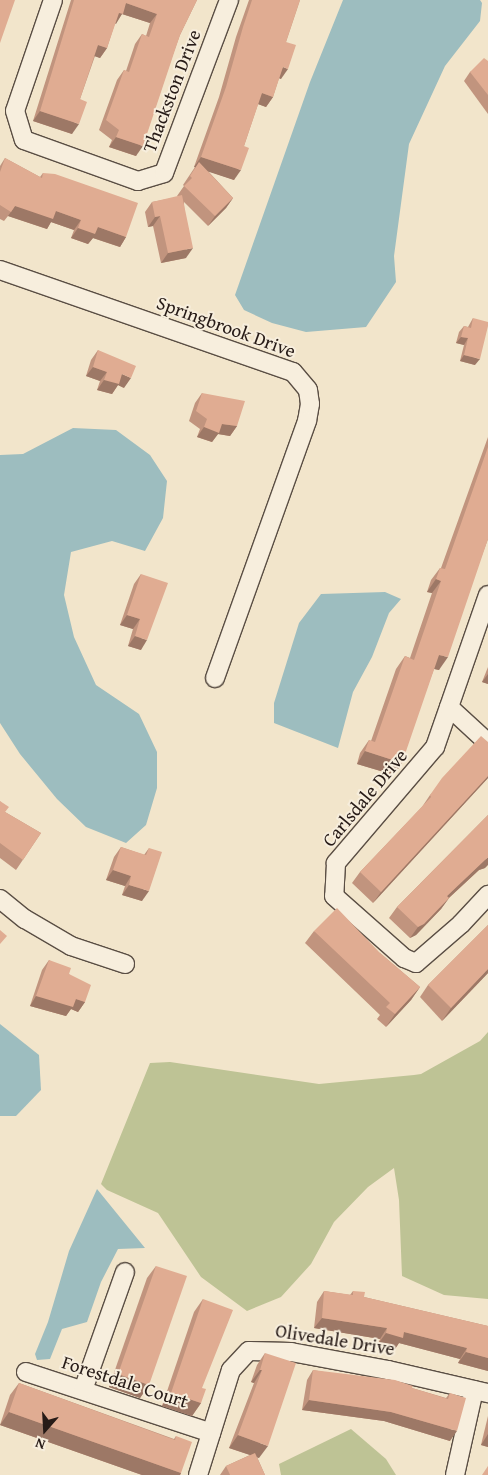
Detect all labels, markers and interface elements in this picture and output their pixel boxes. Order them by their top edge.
street label: Thackston Drive [138,26,206,156]
street label: Springbrook Drive [153,291,299,363]
street label: Carlsdale Drive [318,745,412,851]
street label: Olivedale Drive [274,1319,396,1361]
street label: Forestdale Court [59,1351,191,1413]
north arrow [20,1405,70,1455]
text: N [32,1433,48,1455]

